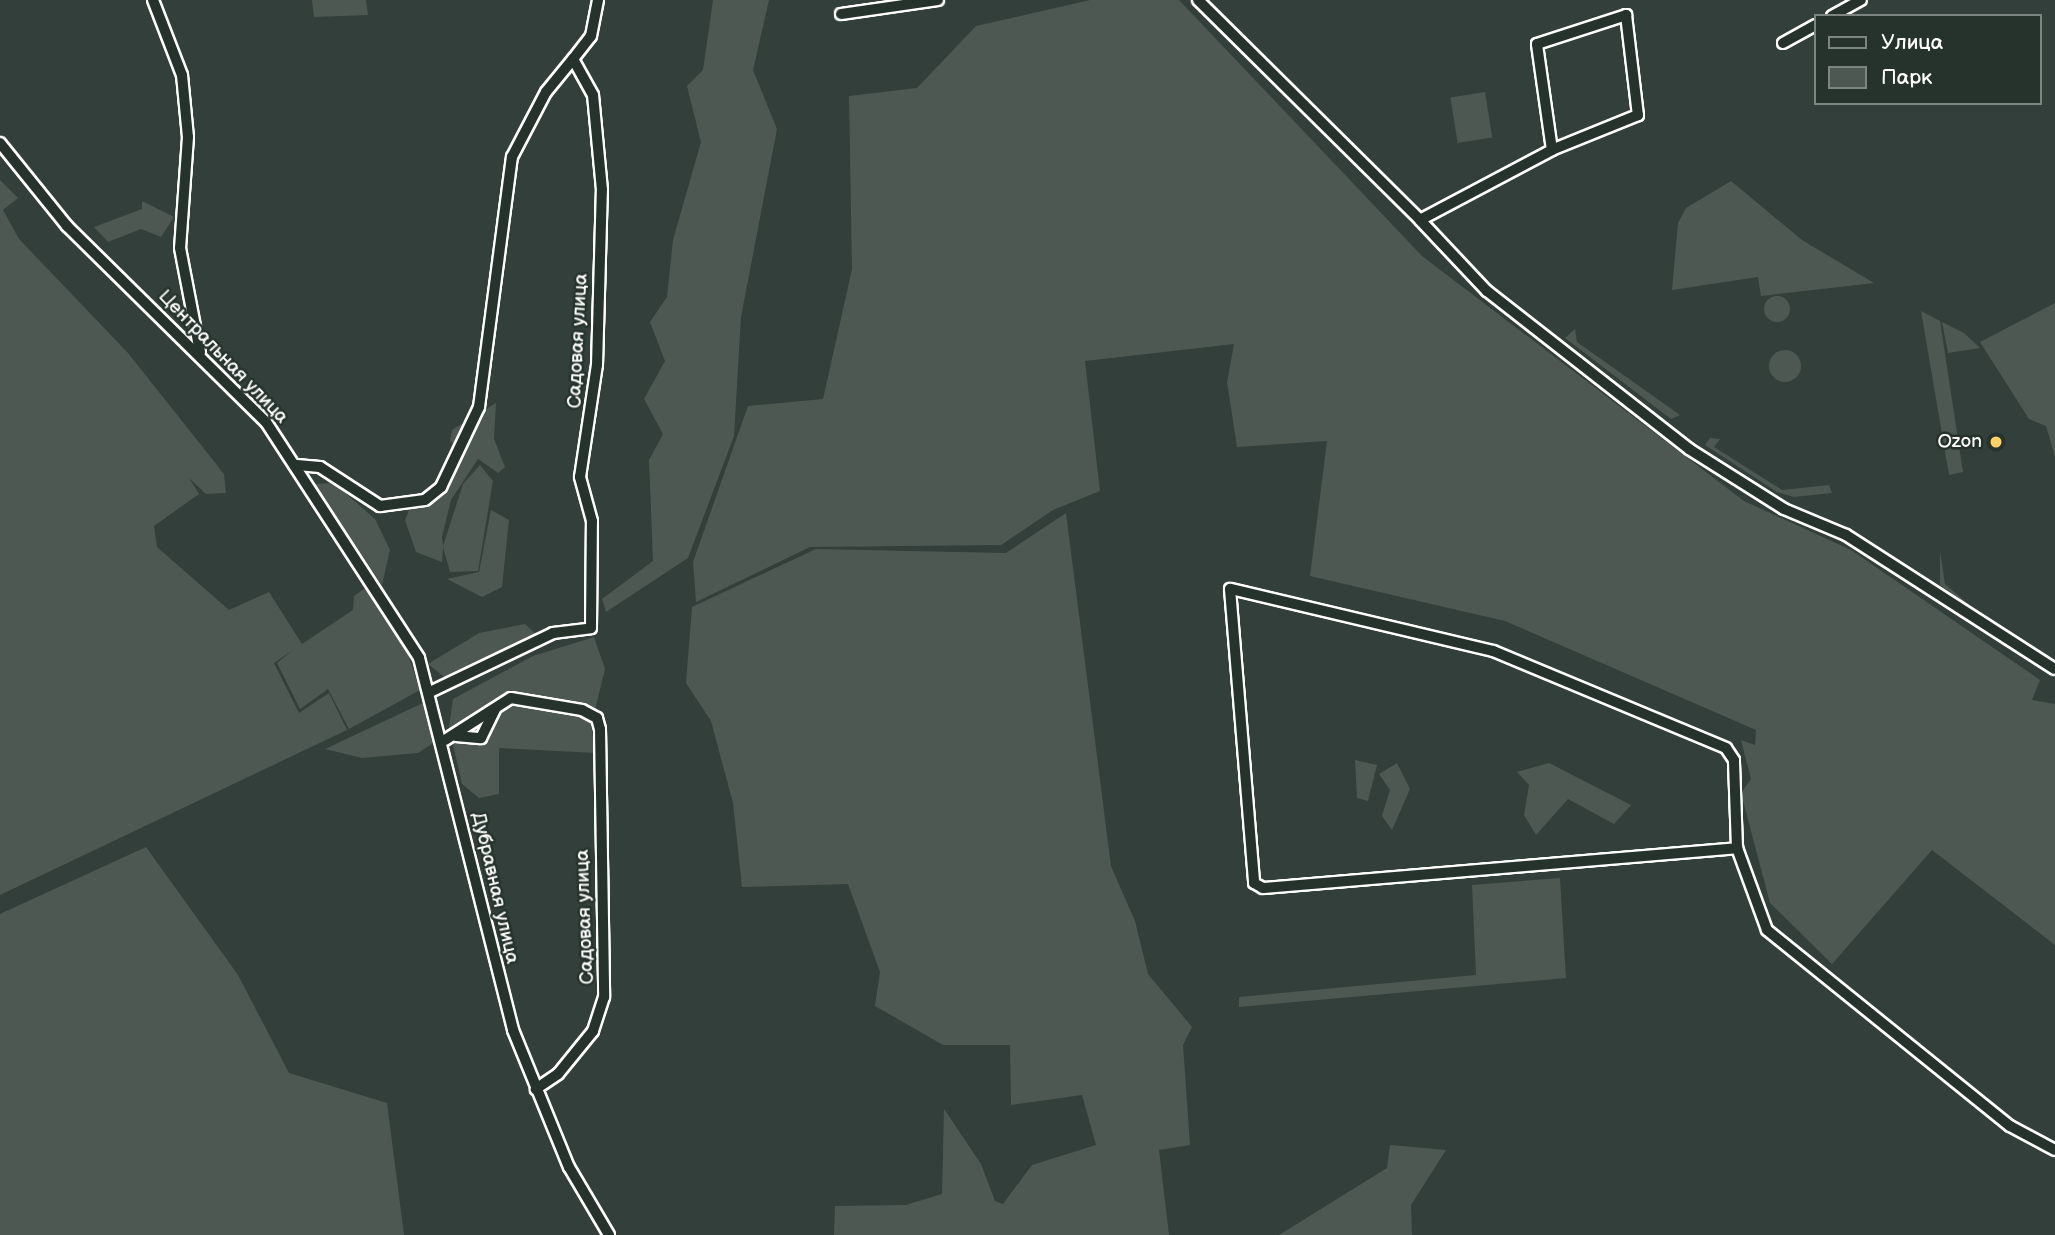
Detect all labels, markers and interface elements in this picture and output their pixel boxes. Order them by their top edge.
legend [1814,14,2041,105]
text: Улица [1881,30,1943,55]
text: Парк [1881,65,1932,90]
street label: Садовая улица [563,273,593,409]
street label: Центральная улица [153,285,293,429]
place label: Ozon [1937,431,1982,453]
marker: Ozon [1988,434,2004,450]
street label: Дубравная улица [466,810,524,966]
street label: Садовая улица [571,849,599,985]

